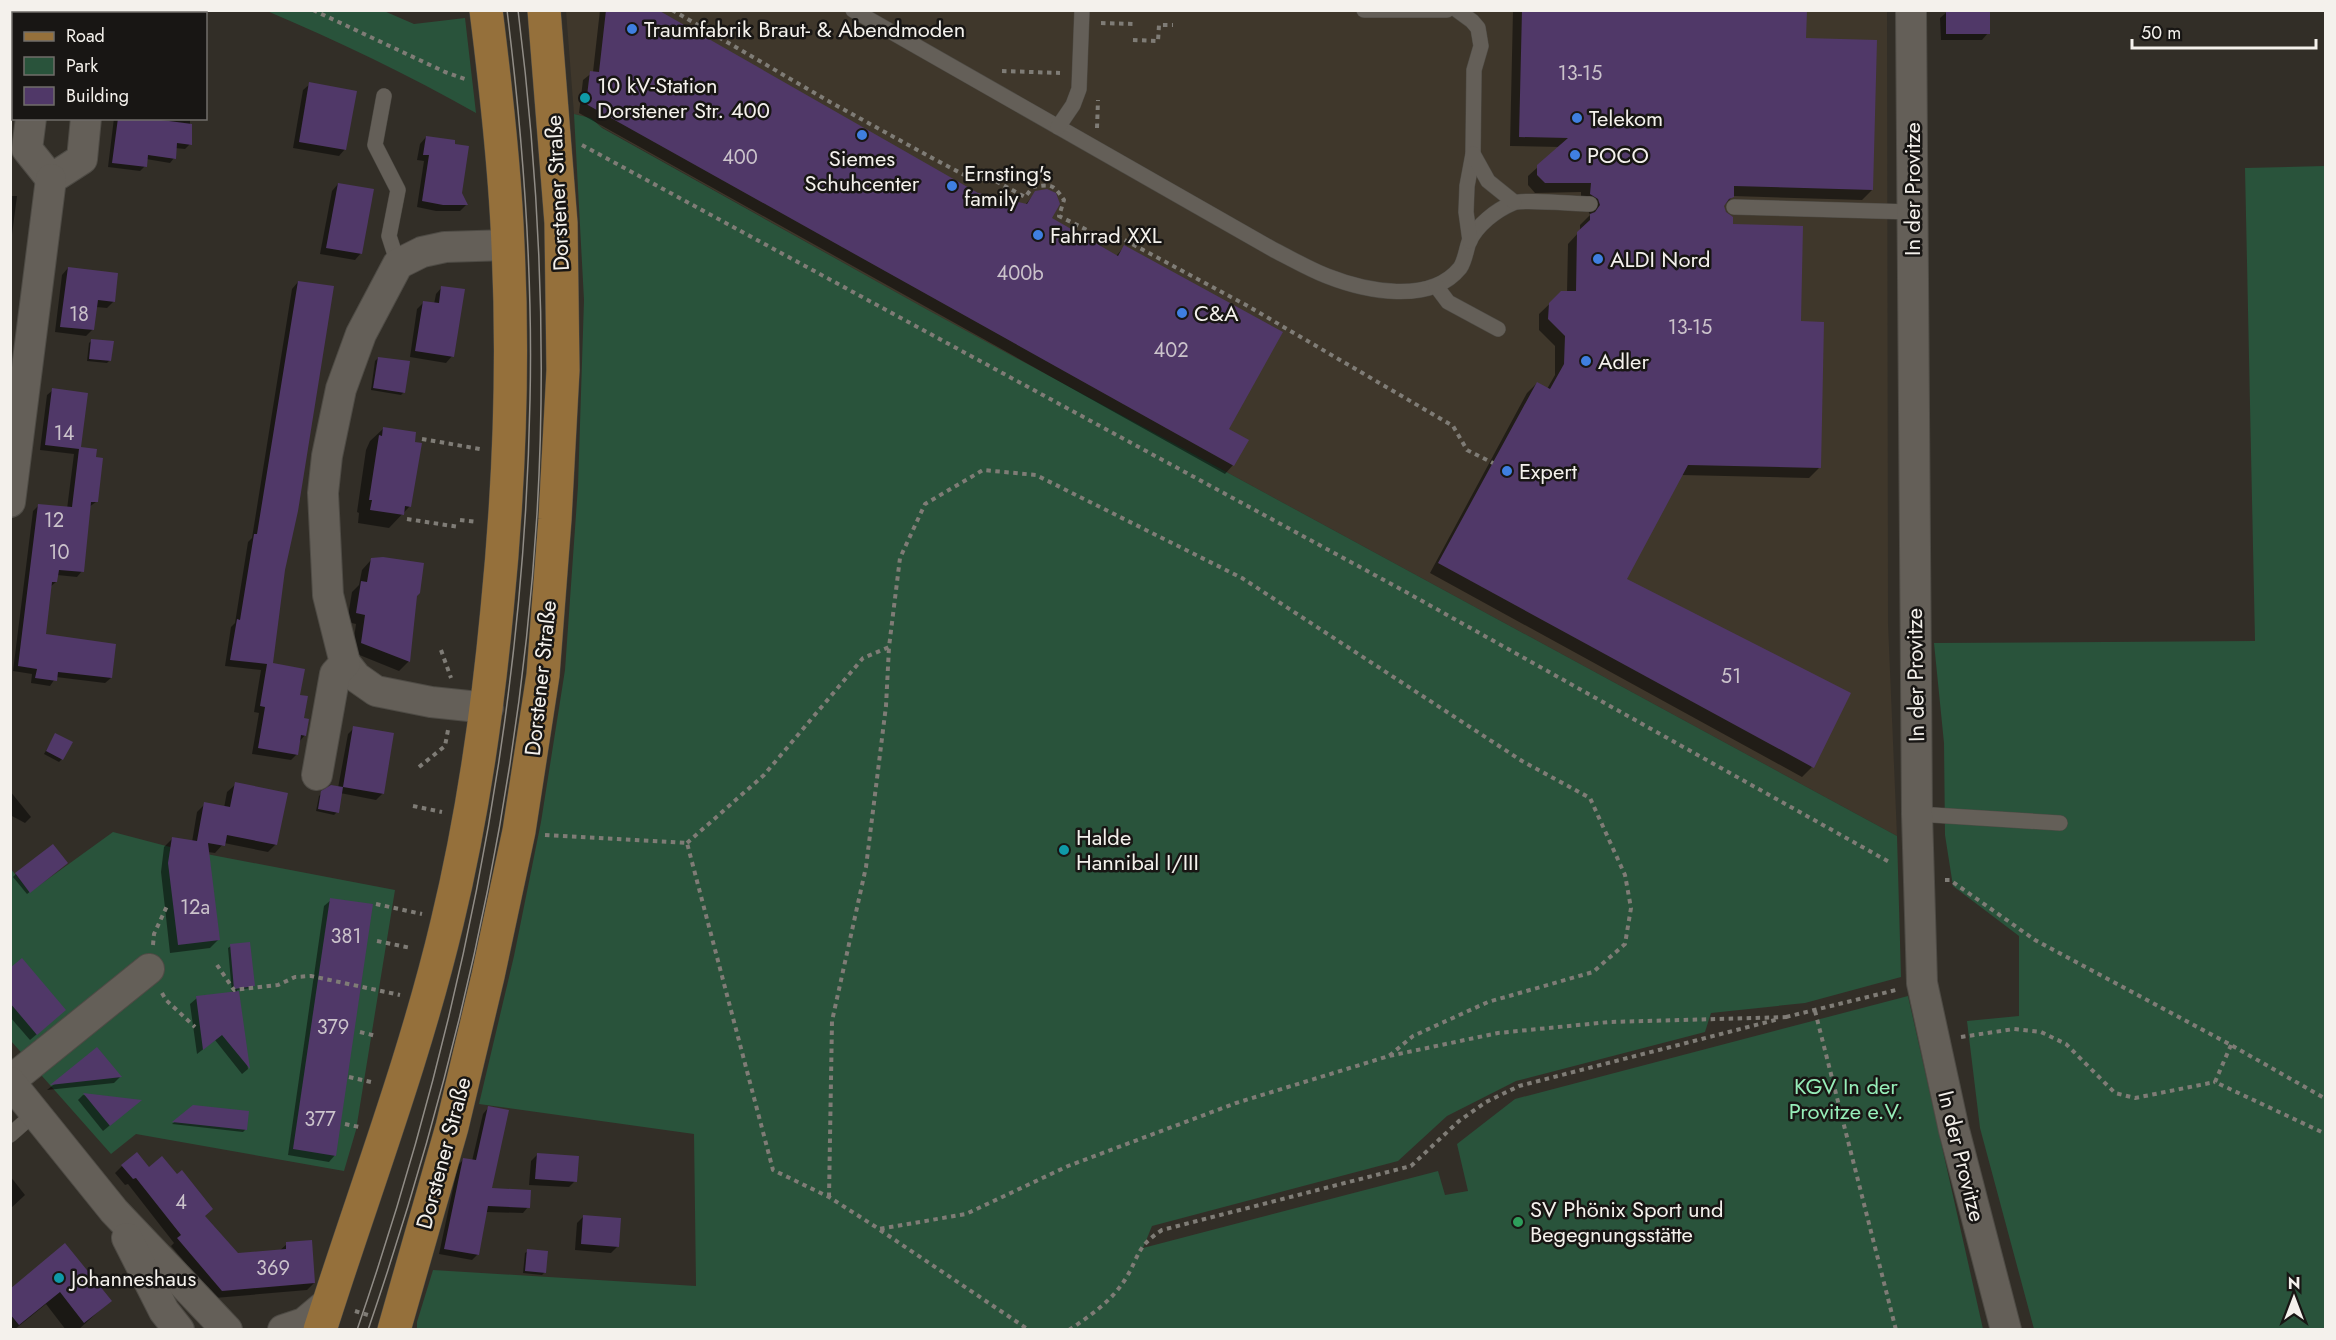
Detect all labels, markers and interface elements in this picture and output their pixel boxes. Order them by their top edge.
legend [12,12,207,120]
scale bar [2132,12,2316,50]
place label: Traumfabrik Braut- & Abendmoden [644,13,965,45]
text: 50 m [2141,20,2181,46]
marker: Traumfabrik Braut- & Abendmoden [625,22,639,36]
text: Road [66,23,105,49]
text: Park [66,53,98,79]
house number: 13-15 [1558,59,1602,88]
place label: 10 kV-Station Dorstener Str. 400 [597,69,770,126]
text: Building [66,83,129,109]
marker: 10 kV-Station Dorstener Str. 400 [578,91,592,105]
place label: Telekom [1589,102,1663,134]
marker: Telekom [1570,111,1584,125]
street label: Dorstener Straße [537,114,577,272]
street label: In der Provitze [1896,122,1928,256]
marker: Siemes Schuhcenter [855,128,869,142]
place label: POCO [1587,139,1649,171]
place label: Siemes Schuhcenter [805,142,920,199]
house number: 400 [722,143,758,172]
marker: POCO [1568,148,1582,162]
place label: Ernsting's family [964,157,1052,214]
marker: Ernsting's family [945,179,959,193]
place label: Fahrrad XXL [1050,219,1162,251]
marker: Fahrrad XXL [1031,228,1045,242]
place label: ALDI Nord [1610,243,1711,275]
marker: ALDI Nord [1591,252,1605,266]
house number: 400b [996,259,1044,288]
place label: C&A [1194,297,1239,329]
house number: 18 [69,300,89,329]
marker: C&A [1175,306,1189,320]
house number: 13-15 [1668,313,1712,342]
house number: 402 [1153,336,1189,365]
place label: Adler [1598,345,1649,377]
marker: Adler [1579,354,1593,368]
house number: 14 [54,419,75,448]
place label: Expert [1519,455,1578,487]
marker: Expert [1500,464,1514,478]
house number: 12 [44,506,64,535]
house number: 10 [49,538,70,567]
street label: Dorstener Straße [516,599,564,757]
street label: In der Provitze [1898,608,1932,742]
house number: 51 [1721,662,1741,691]
place label: Halde Hannibal I/III [1076,821,1199,878]
marker: Halde Hannibal I/III [1057,843,1071,857]
house number: 12a [180,893,210,922]
house number: 381 [331,922,361,951]
house number: 379 [317,1013,349,1042]
park label: KGV In der Provitze e.V. [1789,1070,1903,1127]
street label: Dorstener Straße [407,1073,479,1233]
street label: In der Provitze [1930,1087,1994,1225]
house number: 377 [304,1105,336,1134]
house number: 4 [175,1188,187,1217]
place label: SV Phönix Sport und Begegnungsstätte [1530,1193,1724,1250]
marker: SV Phönix Sport und Begegnungsstätte [1511,1215,1525,1229]
house number: 369 [256,1254,290,1283]
place label: Johanneshaus [68,1262,196,1294]
north arrow [2264,1268,2324,1328]
marker: Johanneshaus [52,1271,66,1285]
text: N [2288,1272,2300,1295]

